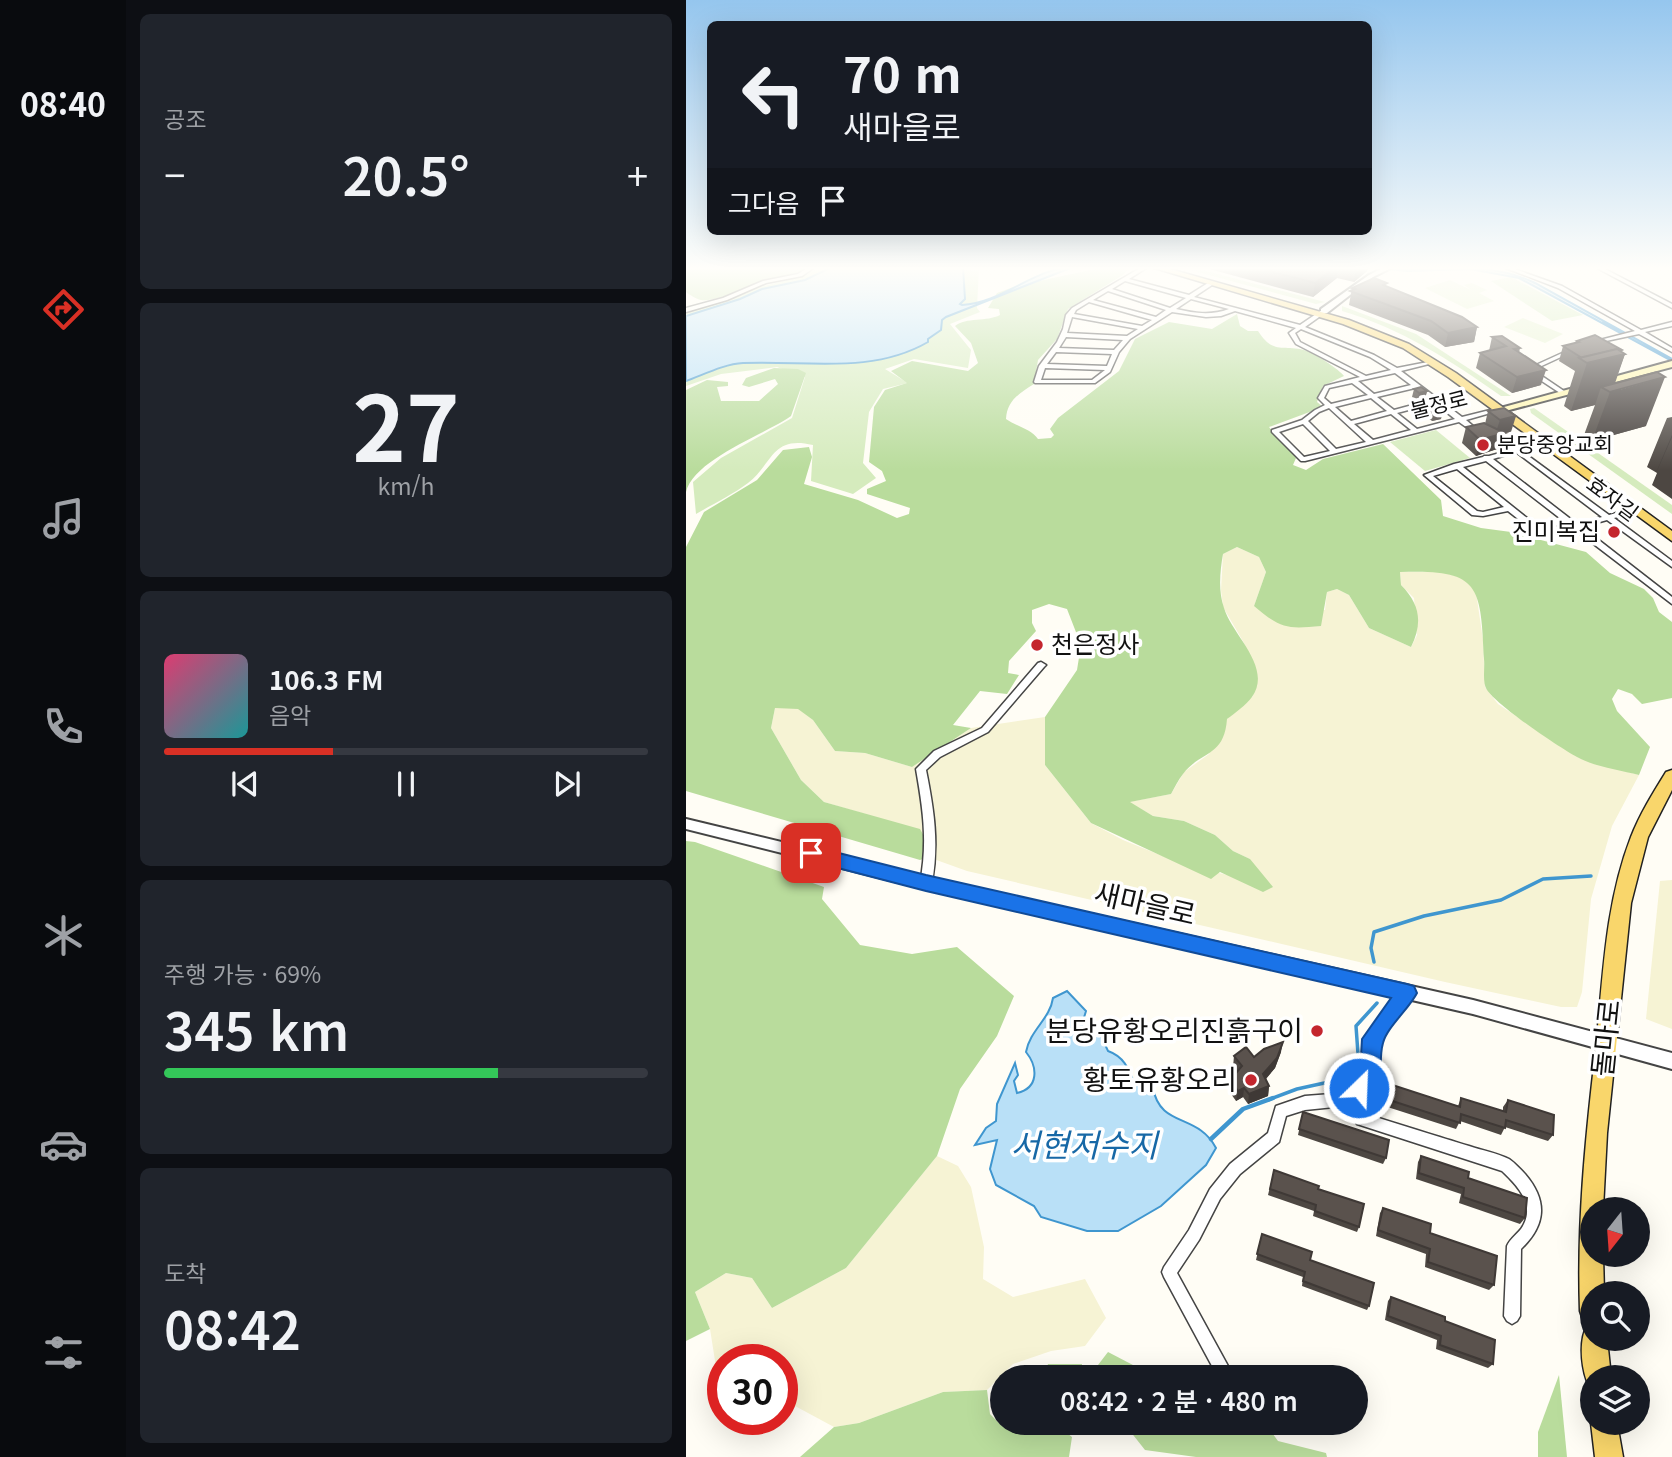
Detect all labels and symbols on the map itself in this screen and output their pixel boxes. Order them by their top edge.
street label: 불정로 [1407,381,1470,425]
place label: 분당중앙교회 [1497,428,1613,458]
marker: 분당중앙교회 [1475,437,1491,453]
street label: 효자길 [1581,468,1645,527]
place label: 진미복집 [1512,512,1600,547]
marker: 진미복집 [1606,524,1622,540]
place label: 천은정사 [1051,625,1139,660]
marker: 천은정사 [1029,637,1045,653]
pin [781,823,841,883]
street label: 새마을로 [1091,871,1200,933]
street label: 돌마로 [1580,997,1628,1078]
place label: 분당유황오리진흙구이 [1045,1009,1303,1049]
marker: 분당유황오리진흙구이 [1309,1023,1325,1039]
position arrow [1322,1051,1396,1125]
place label: 황토유황오리 [1082,1058,1237,1098]
marker: 황토유황오리 [1243,1072,1259,1088]
water label: 서현저수지 [1010,1120,1160,1166]
north arrow [1580,1197,1650,1267]
speed limit sign: 30 [707,1344,798,1435]

